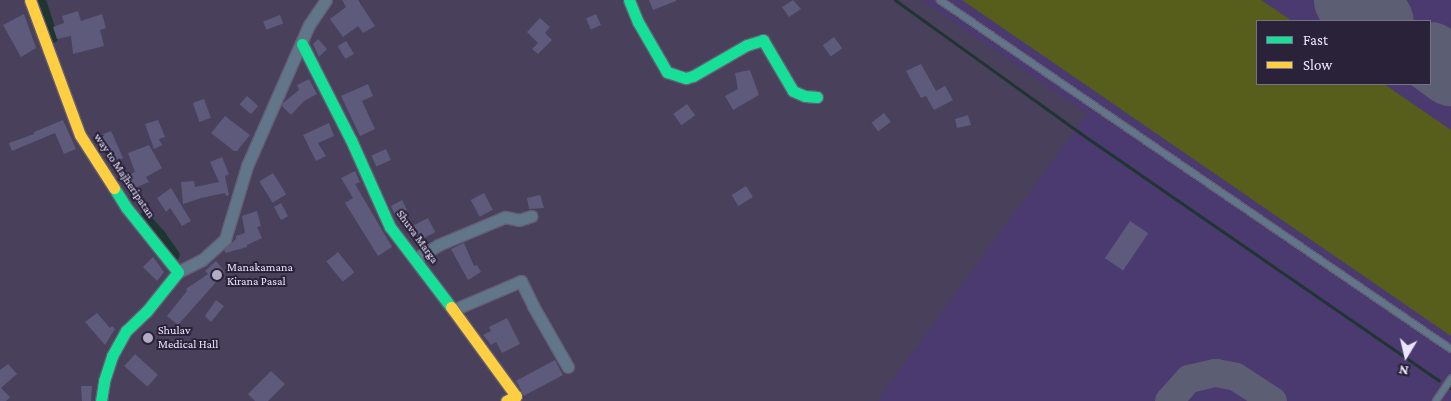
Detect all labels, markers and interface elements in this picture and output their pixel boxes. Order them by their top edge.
legend [1256,20,1431,85]
text: Fast [1303,32,1328,48]
text: Slow [1303,57,1332,73]
street label: way to Majheripatan [90,131,158,221]
street label: Shuva Marga [393,207,441,267]
place label: Manakamana Kirana Pasal [227,261,293,289]
marker: Manakamana Kirana Pasal [211,269,223,281]
place label: Shulav Medical Hall [158,324,218,352]
north arrow [1381,331,1431,381]
marker: Shulav Medical Hall [142,332,154,344]
text: N [1398,362,1410,379]

